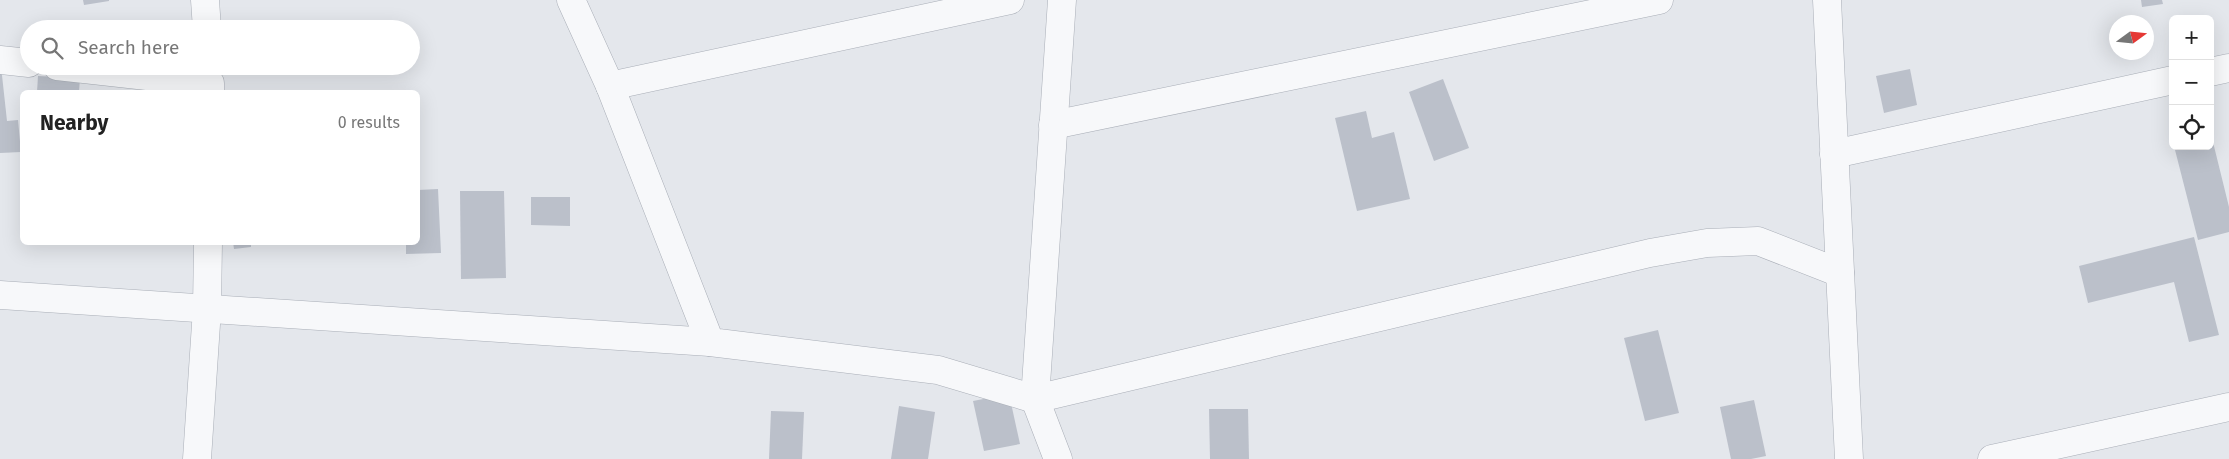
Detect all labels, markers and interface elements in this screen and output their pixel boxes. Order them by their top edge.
north arrow [2109,15,2154,60]
map controls [2169,15,2214,150]
button: + [2169,15,2214,60]
search box [20,20,420,75]
icon: search [38,34,66,62]
text: Search here [78,36,179,59]
button: − [2169,60,2214,105]
button: locate [2169,105,2214,150]
text: Nearby [40,110,108,136]
text: 0 results [338,113,400,132]

